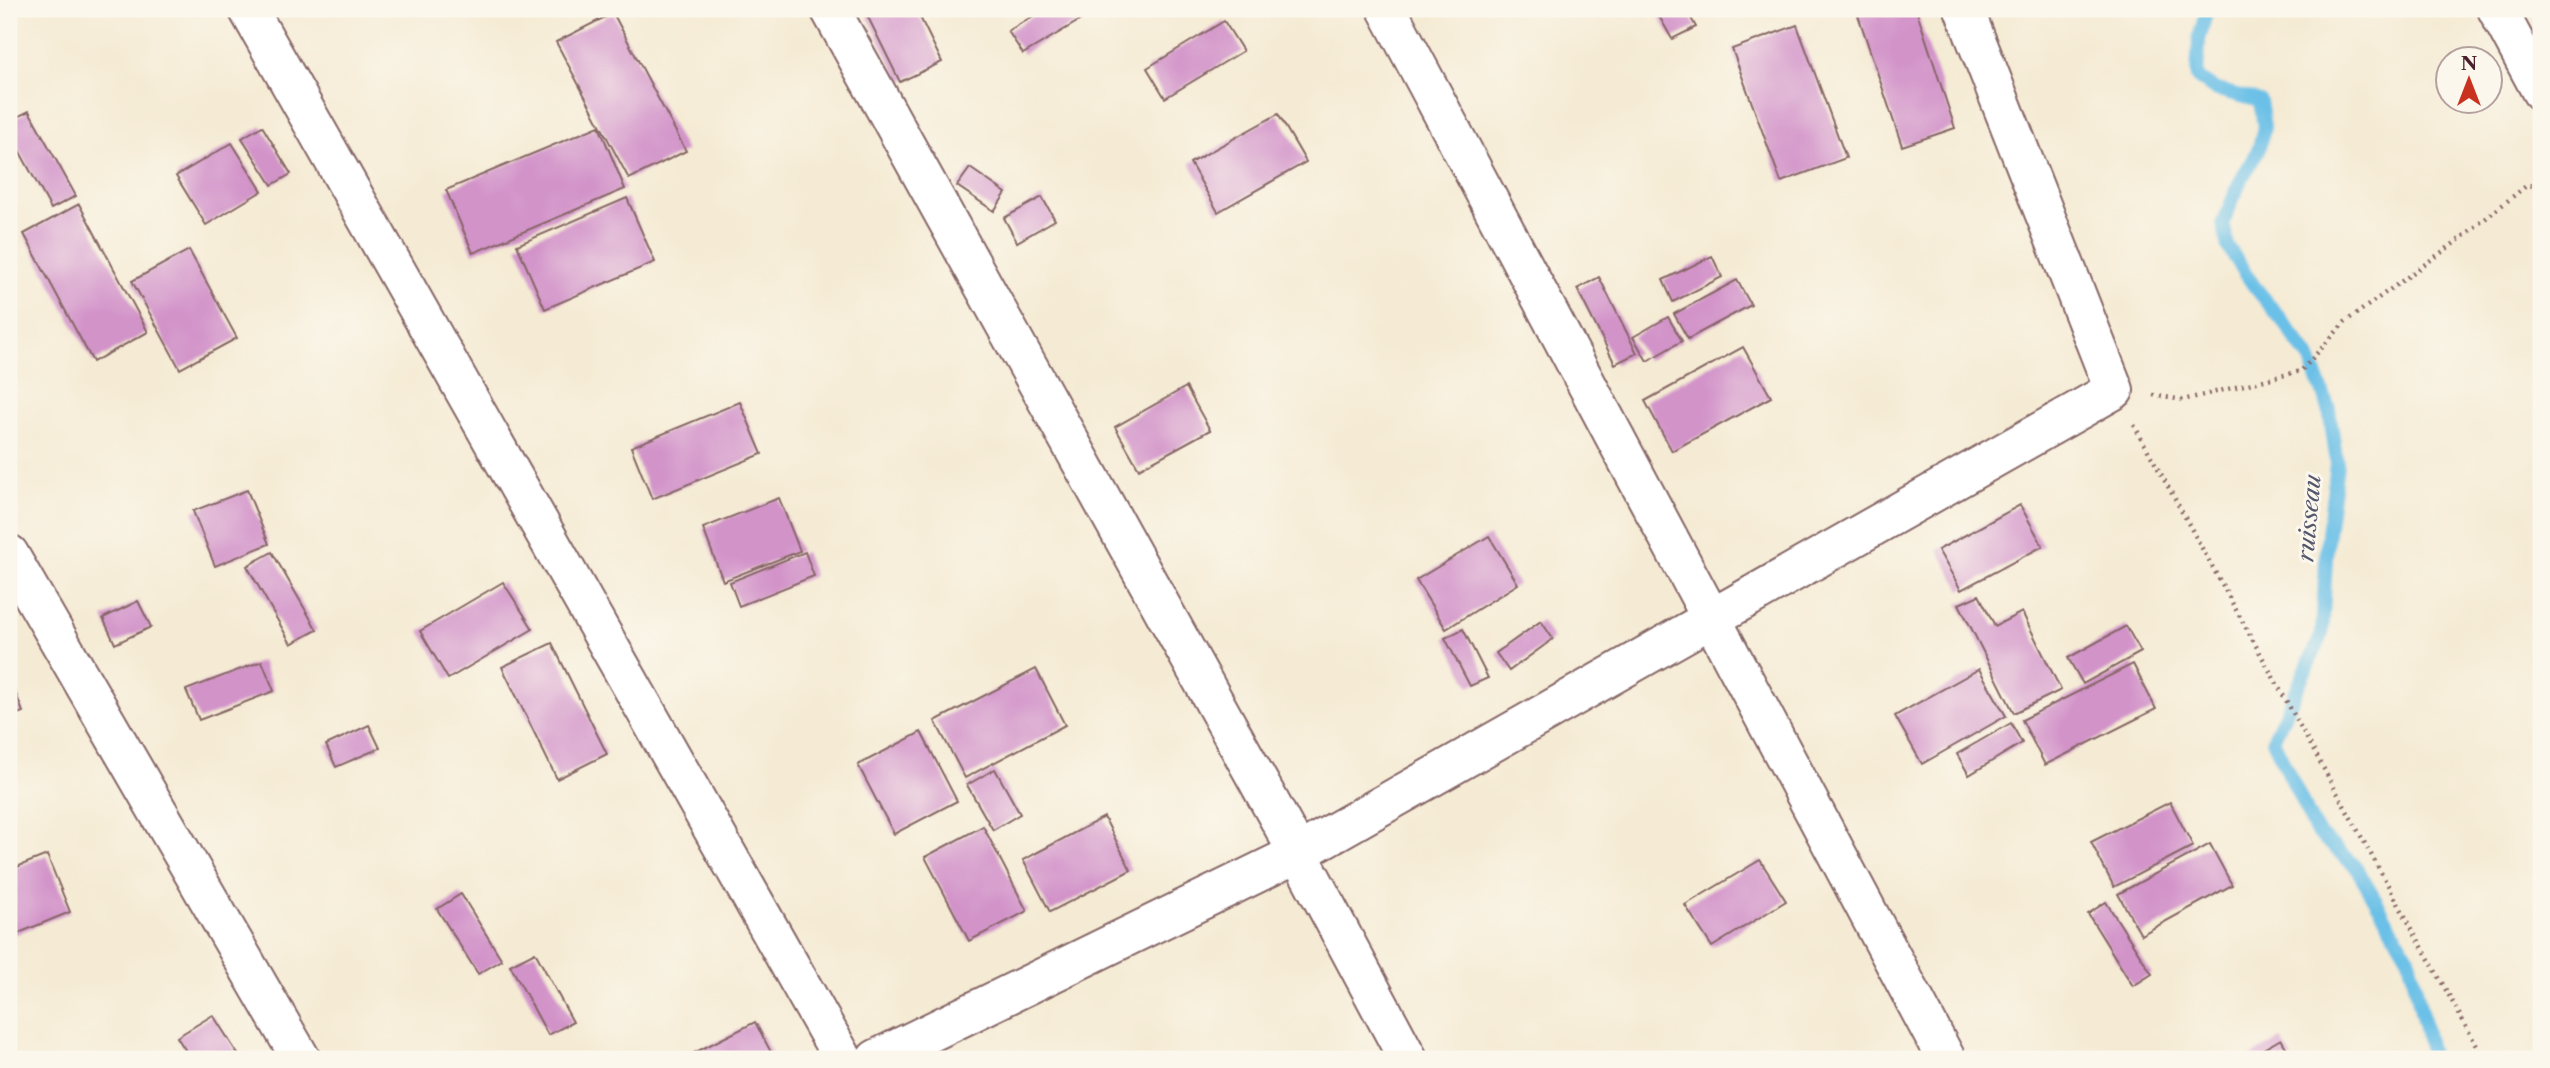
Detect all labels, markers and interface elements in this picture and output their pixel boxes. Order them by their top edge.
north arrow [2434,46,2504,116]
text: N [2461,52,2477,75]
water label: ruisseau [2291,473,2327,563]

